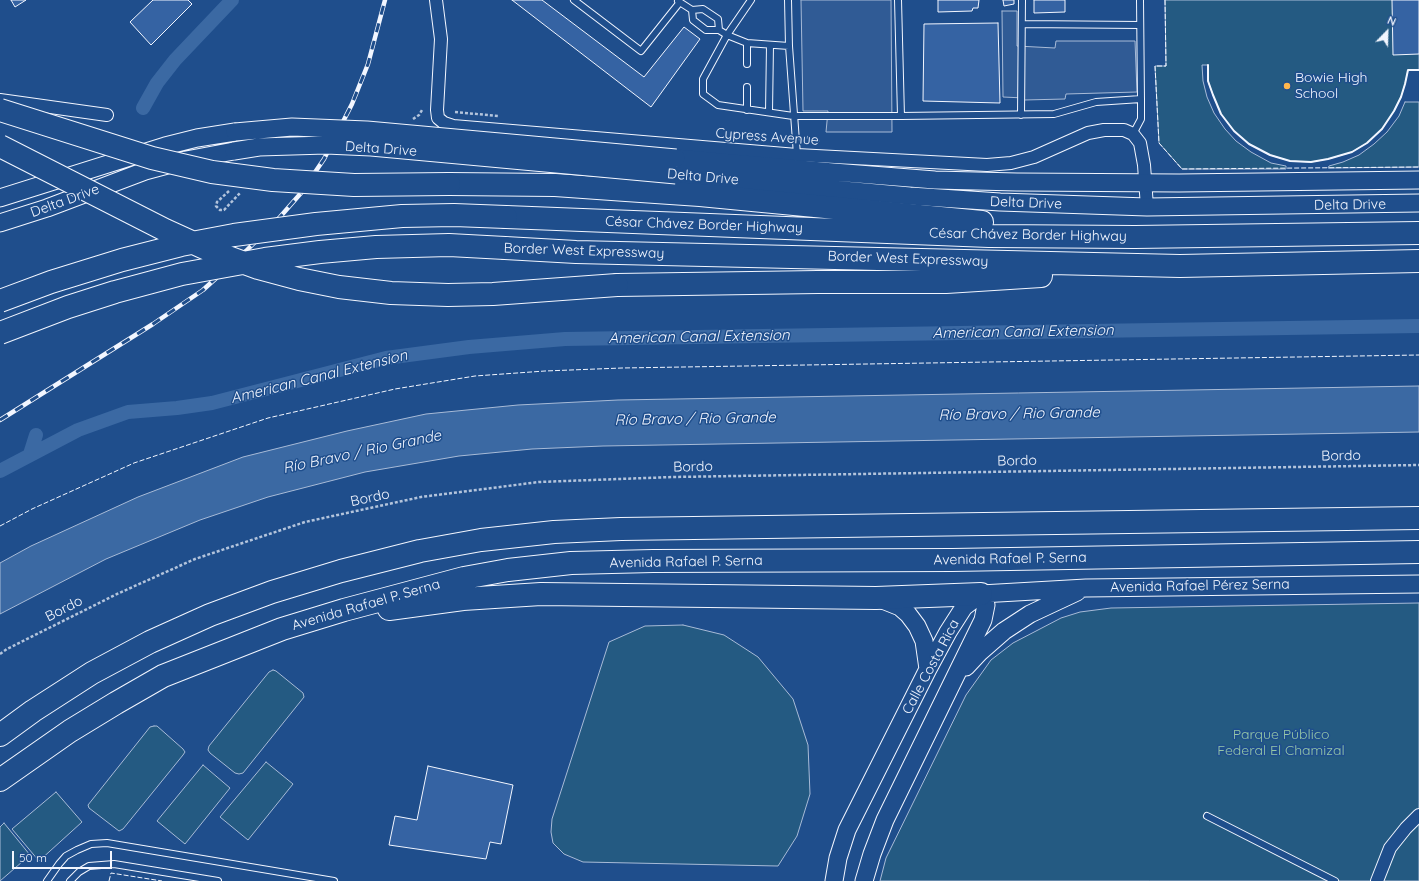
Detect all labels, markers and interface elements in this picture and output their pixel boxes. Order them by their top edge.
north arrow [1367,12,1407,52]
text: N [1385,13,1398,29]
place label: Bowie High School [1295,70,1368,102]
marker: Bowie High School [1282,81,1292,91]
street label: Cypress Avenue [715,125,819,149]
street label: Delta Drive [344,138,418,160]
street label: Delta Drive [666,165,740,189]
street label: Delta Drive [28,181,102,221]
street label: Delta Drive [990,193,1062,213]
street label: Delta Drive [1314,196,1386,214]
street label: César Chávez Border Highway [605,213,803,237]
street label: César Chávez Border Highway [929,225,1127,245]
street label: Border West Expressway [503,240,665,262]
street label: Border West Expressway [827,248,989,270]
water label: American Canal Extension [932,321,1114,343]
water label: American Canal Extension [608,326,790,348]
water label: American Canal Extension [229,346,409,408]
water label: Río Bravo / Rio Grande [938,404,1100,424]
water label: Río Bravo / Rio Grande [614,409,776,429]
water label: Río Bravo / Rio Grande [281,426,443,478]
street label: Bordo [1321,447,1361,465]
street label: Bordo [997,452,1037,470]
street label: Bordo [673,458,713,476]
street label: Bordo [349,486,391,510]
street label: Avenida Rafael P. Serna [933,549,1087,569]
street label: Avenida Rafael P. Serna [609,552,763,572]
street label: Avenida Rafael P. Serna [290,576,442,634]
street label: Avenida Rafael Pérez Serna [1110,576,1290,596]
street label: Bordo [43,593,85,625]
street label: Calle Costa Rica [899,617,963,717]
park label: Parque Público Federal El Chamizal [1217,727,1345,760]
scale bar [14,843,114,869]
text: 50 m [19,850,47,865]

